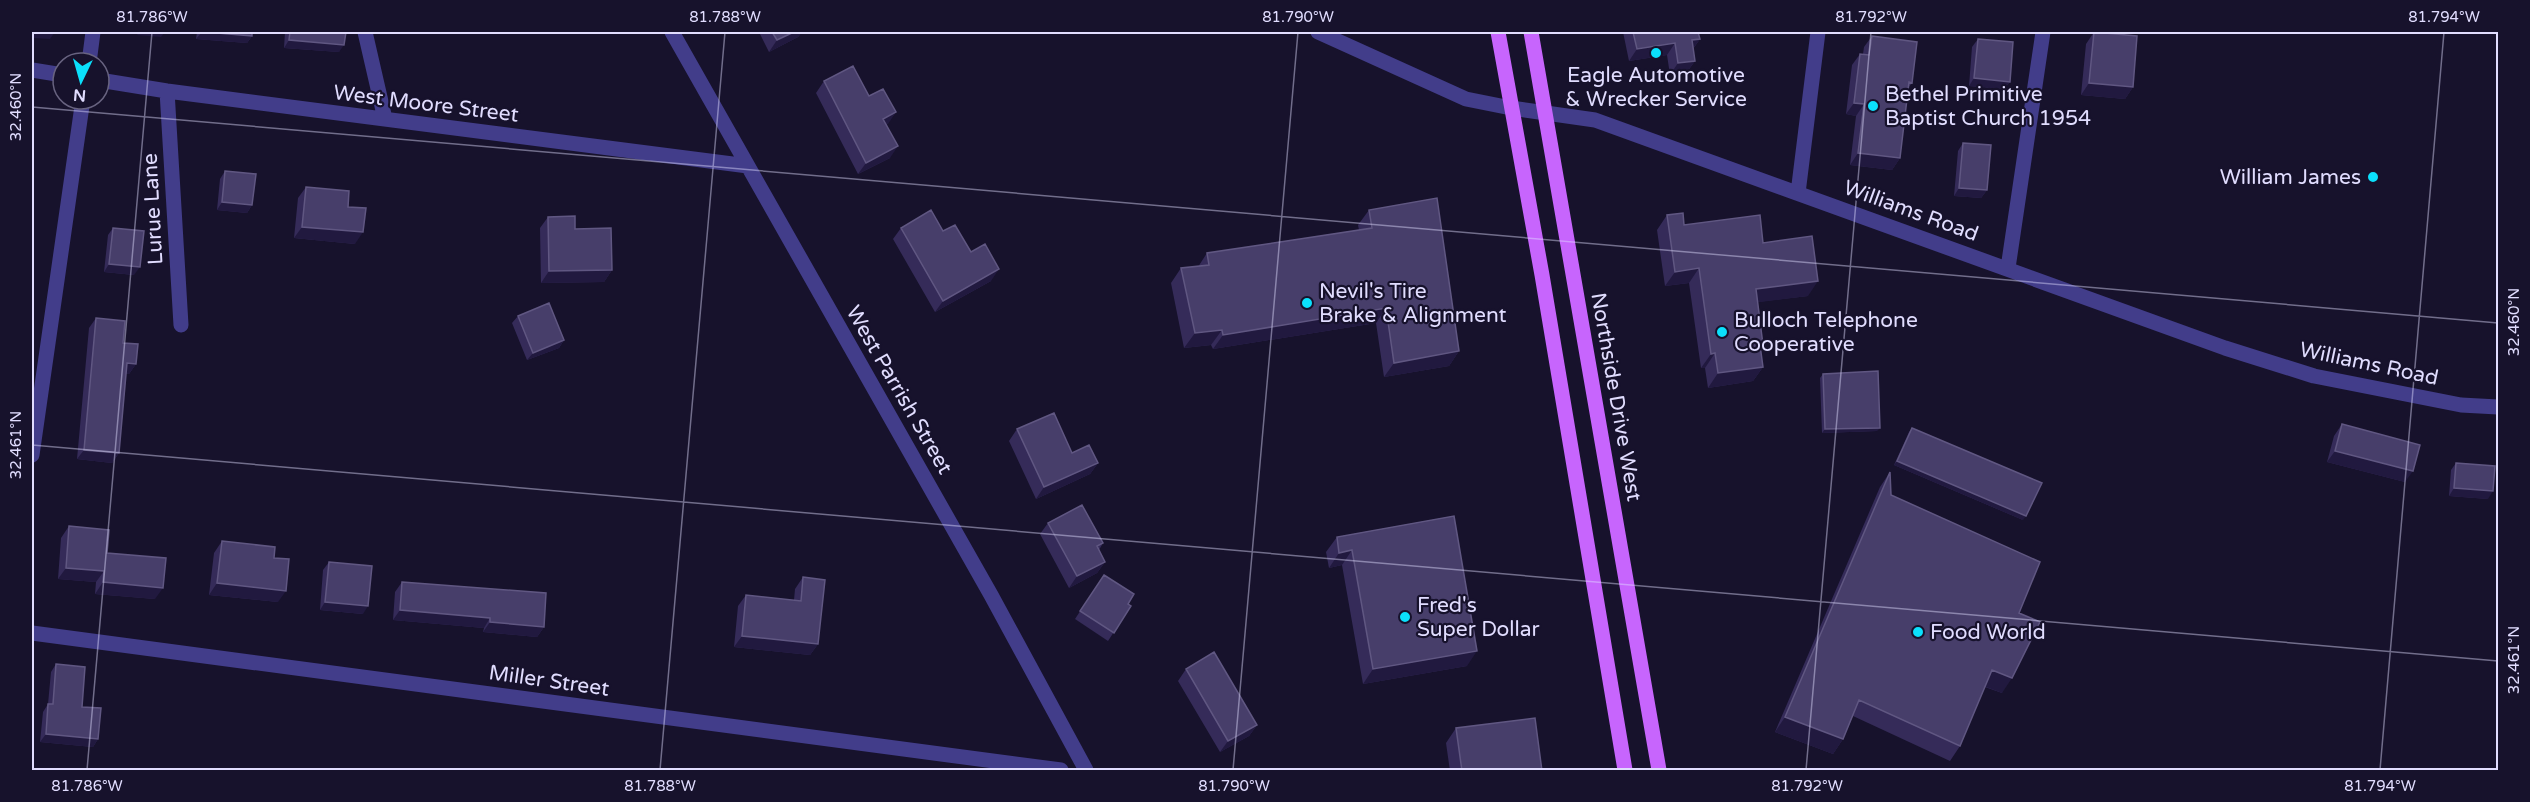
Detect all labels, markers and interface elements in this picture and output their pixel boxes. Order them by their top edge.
text: 81.786°W [116,8,188,26]
text: 81.788°W [689,8,761,26]
text: 81.790°W [1262,8,1334,26]
text: 81.792°W [1835,8,1907,26]
text: 81.794°W [2408,8,2480,26]
marker: Eagle Automotive & Wrecker Service [1649,46,1663,60]
north arrow [51,51,111,111]
place label: Eagle Automotive & Wrecker Service [1565,63,1747,112]
text: 32.460°N [7,73,25,141]
street label: West Moore Street [332,80,520,128]
place label: Bethel Primitive Baptist Church 1954 [1885,82,2091,131]
text: N [73,84,87,105]
marker: Bethel Primitive Baptist Church 1954 [1866,99,1880,113]
street label: Lurue Lane [138,152,168,265]
place label: William James [2220,165,2361,190]
marker: William James [2366,170,2380,184]
street label: Williams Road [1840,175,1982,247]
place label: Nevil's Tire Brake & Alignment [1319,279,1506,328]
text: 32.460°N [2505,288,2523,356]
street label: Northside Drive West [1585,291,1647,503]
marker: Nevil's Tire Brake & Alignment [1300,296,1314,310]
street label: West Parrish Street [841,301,957,479]
place label: Bulloch Telephone Cooperative [1734,308,1918,357]
marker: Bulloch Telephone Cooperative [1715,325,1729,339]
street label: Williams Road [2297,337,2441,391]
text: 32.461°N [7,411,25,479]
place label: Fred's Super Dollar [1417,593,1540,642]
marker: Fred's Super Dollar [1398,610,1412,624]
place label: Food World [1930,620,2046,645]
marker: Food World [1911,625,1925,639]
text: 32.461°N [2505,626,2523,694]
street label: Miller Street [487,660,611,702]
text: 81.786°W [51,777,123,795]
text: 81.788°W [624,777,696,795]
text: 81.790°W [1198,777,1270,795]
text: 81.792°W [1771,777,1843,795]
text: 81.794°W [2344,777,2416,795]

